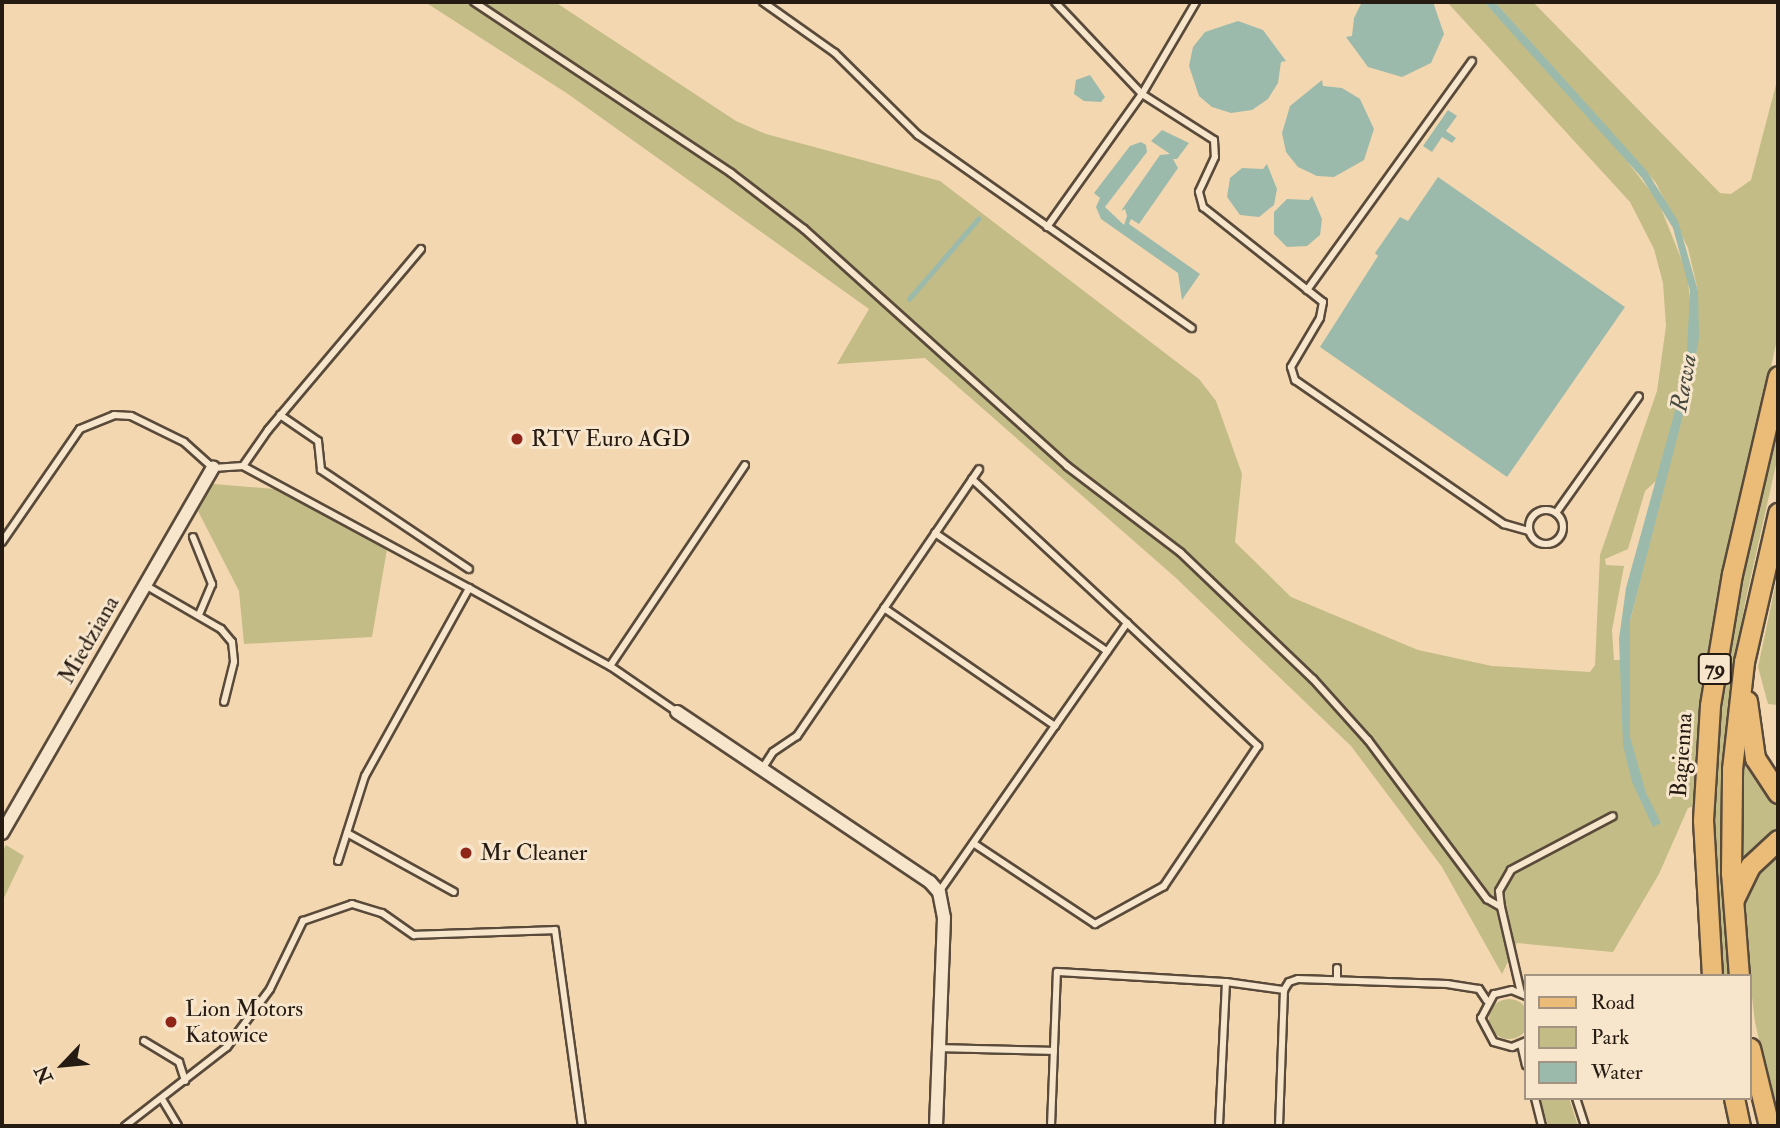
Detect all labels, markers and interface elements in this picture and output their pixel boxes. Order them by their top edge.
water label: Rawa [1665,352,1703,414]
place label: RTV Euro AGD [531,425,690,453]
marker: RTV Euro AGD [509,431,525,447]
street label: Miedziana [53,591,125,689]
road number: 79 [1698,652,1732,686]
street label: Bagienna [1665,712,1699,798]
place label: Mr Cleaner [480,839,587,867]
marker: Mr Cleaner [458,845,474,861]
legend [1524,974,1752,1100]
text: Road [1591,989,1635,1016]
place label: Lion Motors Katowice [185,995,303,1049]
marker: Lion Motors Katowice [163,1014,179,1030]
text: Park [1591,1024,1629,1051]
north arrow [28,1030,98,1100]
text: Water [1591,1059,1643,1086]
text: N [30,1061,59,1087]

